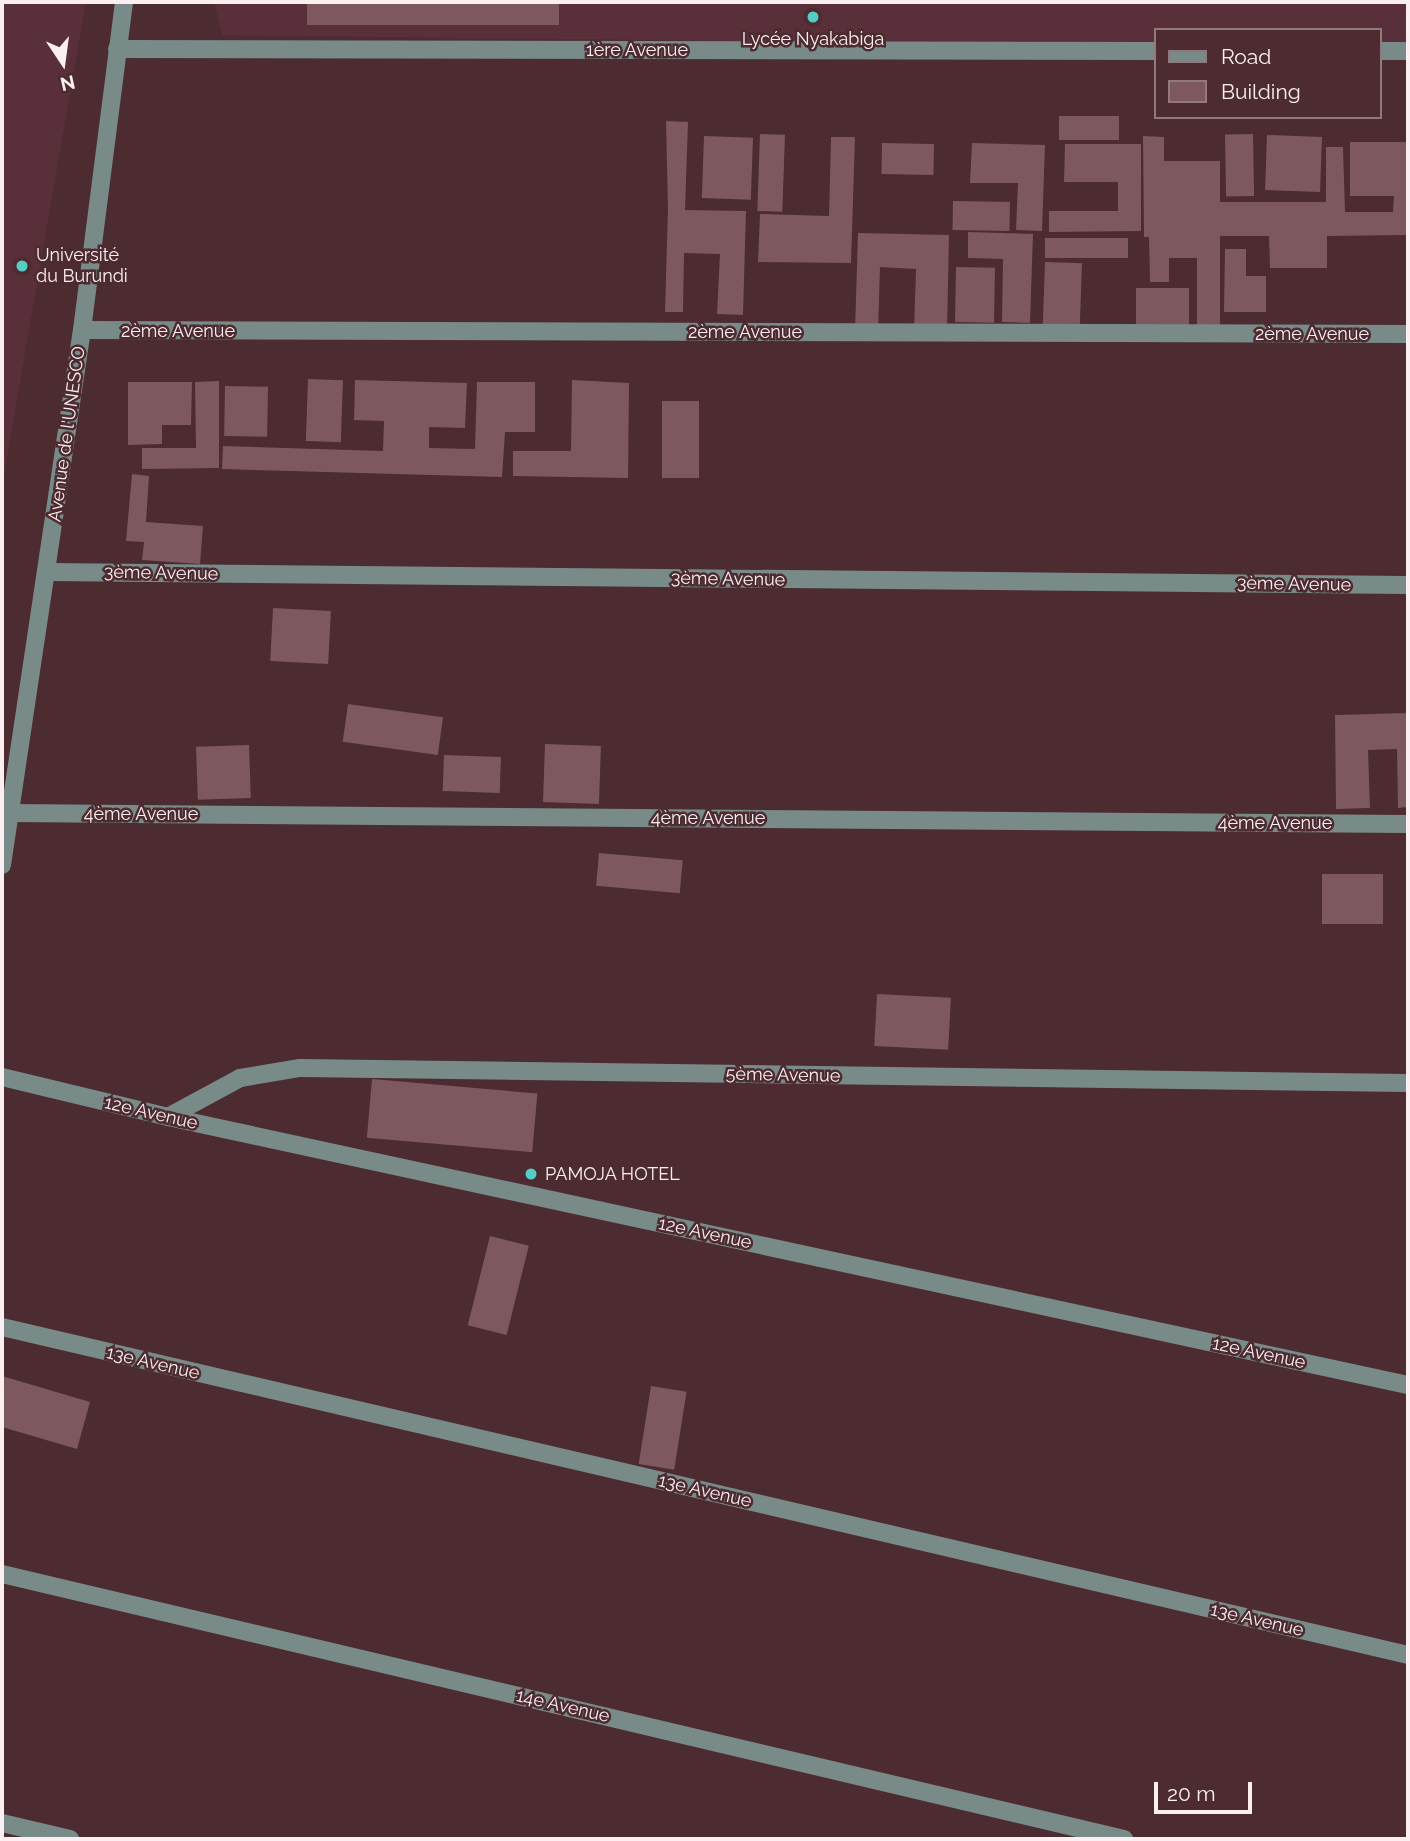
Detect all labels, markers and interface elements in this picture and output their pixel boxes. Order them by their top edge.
marker: Lycée Nyakabiga [805,9,821,25]
north arrow [28,28,98,98]
place label: Lycée Nyakabiga [742,28,884,50]
legend [1154,28,1382,119]
street label: 1ère Avenue [586,39,688,61]
text: Road [1221,44,1271,69]
text: N [58,71,77,96]
text: Building [1221,79,1301,104]
place label: Université du Burundi [36,245,128,288]
marker: Université du Burundi [14,258,30,274]
street label: 2ème Avenue [121,320,235,342]
street label: 2ème Avenue [688,321,802,343]
street label: 2ème Avenue [1255,323,1369,345]
street label: Avenue de l'UNESCO [44,345,90,523]
street label: 3ème Avenue [103,561,219,585]
street label: 3ème Avenue [670,567,786,591]
street label: 3ème Avenue [1236,572,1352,596]
street label: 4ème Avenue [83,803,199,825]
street label: 4ème Avenue [650,807,766,829]
street label: 4ème Avenue [1217,812,1333,834]
street label: 5ème Avenue [725,1063,841,1087]
street label: 12e Avenue [102,1092,200,1134]
place label: PAMOJA HOTEL [545,1163,680,1185]
marker: PAMOJA HOTEL [523,1166,539,1182]
street label: 12e Avenue [656,1213,754,1253]
street label: 12e Avenue [1210,1333,1308,1373]
street label: 13e Avenue [104,1342,202,1384]
street label: 13e Avenue [656,1470,754,1512]
street label: 13e Avenue [1208,1599,1306,1641]
street label: 14e Avenue [514,1685,612,1727]
scale bar [1158,1768,1256,1812]
text: 20 m [1167,1781,1215,1806]

